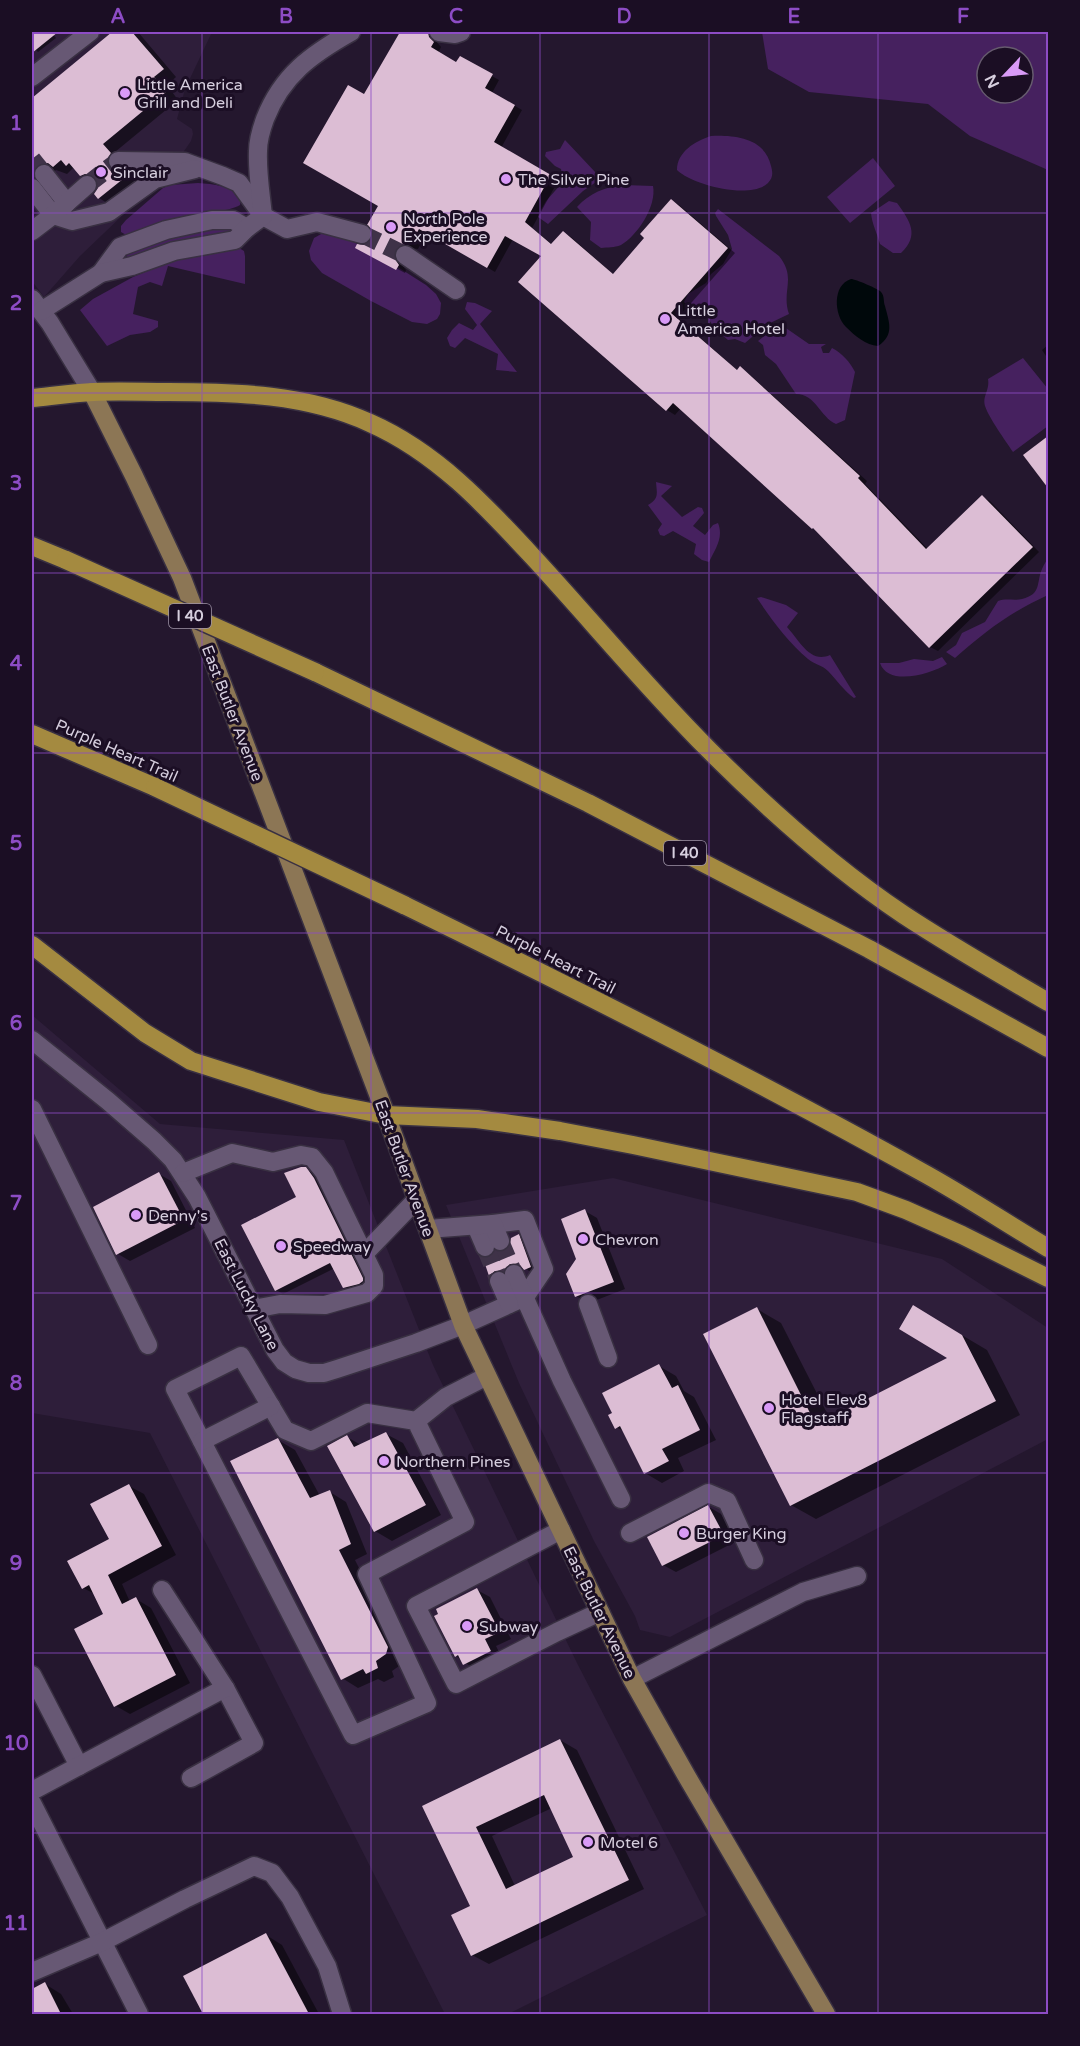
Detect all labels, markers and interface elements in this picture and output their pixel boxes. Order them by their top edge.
text: A [111,5,126,29]
text: B [279,5,293,29]
text: C [449,5,463,29]
text: D [616,5,632,29]
text: E [788,5,801,29]
text: F [957,5,969,29]
north arrow [975,45,1035,105]
text: N [981,71,1004,91]
place label: Little America Grill and Deli [137,75,243,113]
marker: Little America Grill and Deli [118,86,132,100]
text: 1 [10,112,22,136]
place label: Sinclair [113,163,169,183]
marker: Sinclair [94,165,108,179]
place label: The Silver Pine [518,170,629,190]
marker: The Silver Pine [499,172,513,186]
place label: North Pole Experience [403,209,487,247]
marker: North Pole Experience [384,220,398,234]
text: 2 [10,292,22,316]
place label: Little America Hotel [677,301,785,339]
marker: Little America Hotel [658,312,672,326]
text: 3 [10,472,22,496]
road number: I 40 [169,604,211,628]
street label: East Butler Avenue [197,642,267,784]
text: 4 [10,652,23,676]
street label: Purple Heart Trail [52,715,181,787]
text: 5 [10,832,22,856]
road number: I 40 [664,841,706,865]
street label: Purple Heart Trail [492,921,619,999]
text: 6 [10,1012,22,1036]
street label: East Butler Avenue [370,1097,438,1240]
text: 7 [10,1192,22,1216]
place label: Denny's [148,1206,208,1226]
marker: Denny's [129,1208,143,1222]
place label: Chevron [595,1230,659,1250]
marker: Chevron [576,1232,590,1246]
street label: East Lucky Lane [209,1235,283,1354]
place label: Speedway [293,1237,371,1257]
marker: Speedway [274,1239,288,1253]
text: 8 [10,1372,22,1396]
place label: Hotel Elev8 Flagstaff [781,1390,867,1428]
marker: Hotel Elev8 Flagstaff [762,1401,776,1415]
place label: Northern Pines [396,1452,511,1472]
marker: Northern Pines [377,1454,391,1468]
place label: Burger King [696,1524,787,1544]
marker: Burger King [677,1526,691,1540]
street label: East Butler Avenue [558,1543,640,1682]
text: 9 [10,1552,22,1576]
place label: Subway [479,1617,539,1637]
marker: Subway [460,1619,474,1633]
text: 10 [3,1732,29,1756]
place label: Motel 6 [600,1833,658,1853]
marker: Motel 6 [581,1835,595,1849]
text: 11 [3,1912,29,1936]

